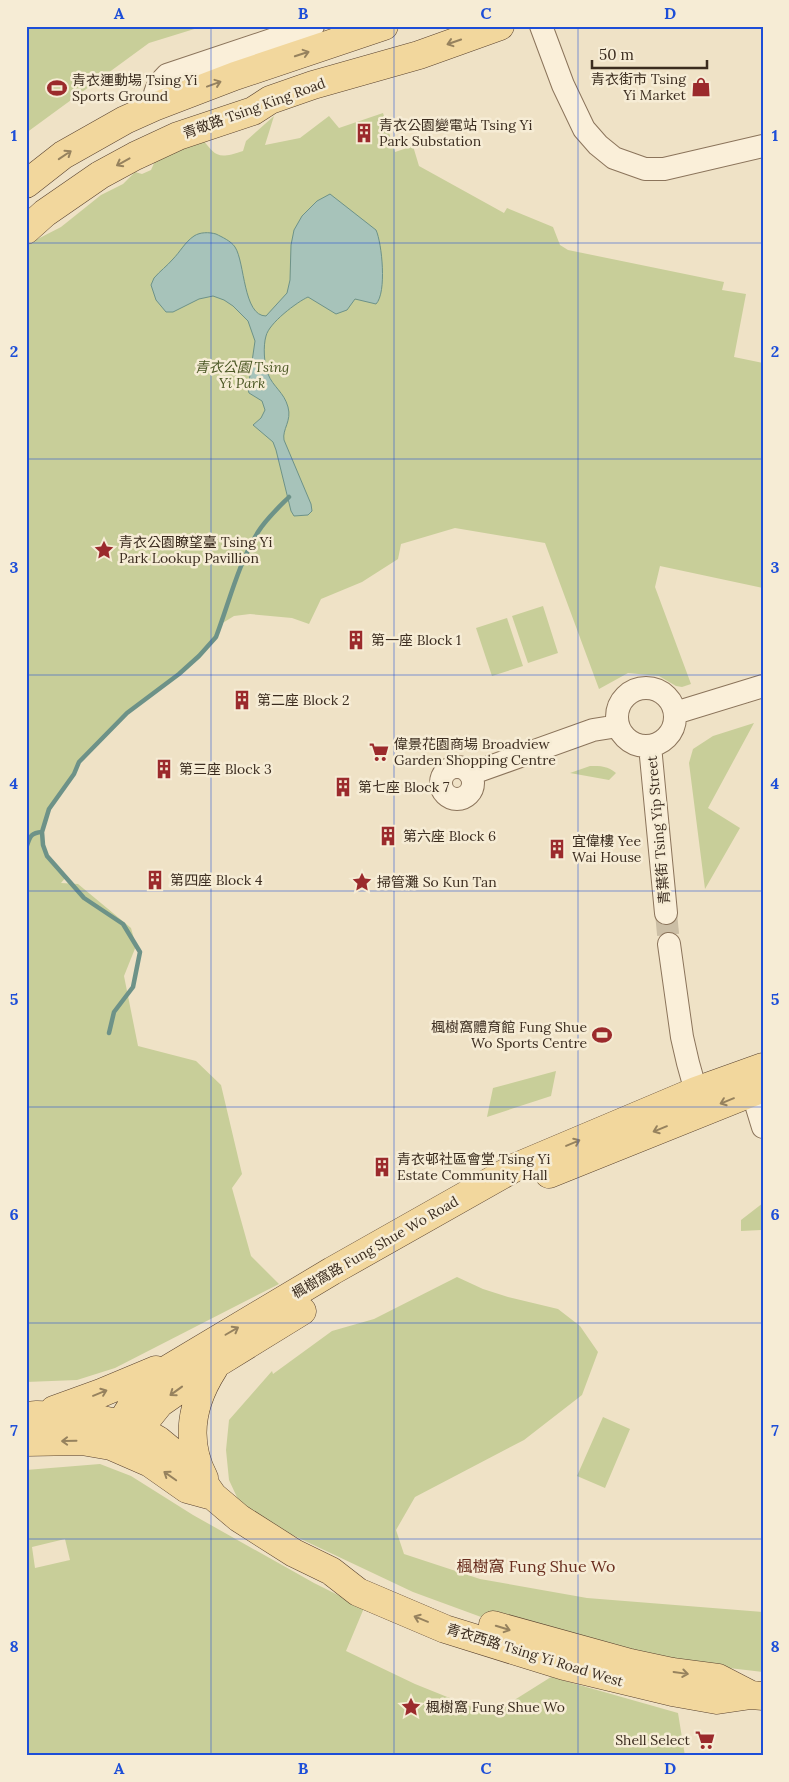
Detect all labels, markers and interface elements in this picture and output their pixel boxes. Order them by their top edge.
text: A [114,3,125,23]
text: B [298,3,309,23]
text: C [480,3,492,23]
text: D [664,3,676,23]
one-way arrow [447,38,462,47]
scale bar [592,38,706,70]
text: 50 m [599,45,634,64]
one-way arrow [294,48,310,58]
place label: 青衣街市 Tsing Yi Market [591,70,687,104]
place label: 青衣運動場 Tsing Yi Sports Ground [72,71,197,105]
street label: 青敬路 Tsing King Road [180,74,328,142]
shop icon: 青衣街市 Tsing Yi Market [690,76,712,98]
sports icon: 青衣運動場 Tsing Yi Sports Ground [46,77,68,99]
one-way arrow [206,78,221,88]
place label: 青衣公園變電站 Tsing Yi Park Substation [379,116,532,150]
building icon: 青衣公園變電站 Tsing Yi Park Substation [353,122,375,144]
text: 1 [11,125,17,145]
text: 1 [772,125,778,145]
one-way arrow [58,149,72,160]
one-way arrow [116,158,130,168]
text: 2 [10,341,18,361]
text: 2 [771,341,779,361]
park label: 青衣公園 Tsing Yi Park [195,358,289,392]
place label: 青衣公園瞭望臺 Tsing Yi Park Lookup Pavillion [119,533,272,567]
place icon: 青衣公園瞭望臺 Tsing Yi Park Lookup Pavillion [93,539,115,561]
text: 3 [10,557,19,577]
text: 3 [771,557,780,577]
building icon: 第一座 Block 1 [345,629,367,651]
place label: 第一座 Block 1 [371,631,461,649]
building icon: 第二座 Block 2 [231,689,253,711]
place label: 第二座 Block 2 [257,691,349,709]
place label: 偉景花園商場 Broadview Garden Shopping Centre [394,735,556,769]
supermarket icon: 偉景花園商場 Broadview Garden Shopping Centre [368,741,390,763]
street label: 青葉街 Tsing Yip Street [642,754,673,905]
building icon: 第三座 Block 3 [153,758,175,780]
place label: 第三座 Block 3 [179,760,272,778]
text: 4 [10,773,19,793]
text: 4 [771,773,780,793]
building icon: 第七座 Block 7 [332,776,354,798]
place label: 第七座 Block 7 [358,778,450,796]
building icon: 第六座 Block 6 [377,825,399,847]
place label: 第六座 Block 6 [403,827,496,845]
place label: 宜偉樓 Yee Wai House [572,832,642,866]
building icon: 宜偉樓 Yee Wai House [546,838,568,860]
building icon: 第四座 Block 4 [144,869,166,891]
place label: 第四座 Block 4 [170,871,263,889]
place icon: 掃管灘 So Kun Tan [351,871,373,893]
place label: 掃管灘 So Kun Tan [377,873,497,891]
text: 5 [10,989,19,1009]
text: 5 [771,989,780,1009]
place label: 楓樹窩體育館 Fung Shue Wo Sports Centre [431,1018,587,1052]
sports icon: 楓樹窩體育館 Fung Shue Wo Sports Centre [591,1024,613,1046]
one-way arrow [720,1097,735,1107]
one-way arrow [653,1124,668,1134]
one-way arrow [565,1138,580,1148]
place label: 青衣邨社區會堂 Tsing Yi Estate Community Hall [397,1150,550,1184]
building icon: 青衣邨社區會堂 Tsing Yi Estate Community Hall [371,1156,393,1178]
street label: 楓樹窩路 Fung Shue Wo Road [289,1192,461,1302]
text: 6 [9,1204,19,1224]
text: 6 [770,1204,780,1224]
one-way arrow [224,1325,238,1335]
one-way arrow [169,1386,183,1396]
one-way arrow [92,1388,107,1398]
text: 7 [10,1420,18,1440]
text: 7 [771,1420,779,1440]
one-way arrow [61,1436,78,1446]
one-way arrow [163,1471,177,1481]
district label: 楓樹窩 Fung Shue Wo [457,1556,615,1576]
one-way arrow [414,1614,430,1623]
street label: 青衣西路 Tsing Yi Road West [444,1619,626,1691]
one-way arrow [495,1623,511,1633]
text: 8 [9,1636,19,1656]
text: 8 [770,1636,780,1656]
one-way arrow [672,1668,688,1678]
place icon: 楓樹窩 Fung Shue Wo [400,1696,422,1718]
place label: 楓樹窩 Fung Shue Wo [426,1698,565,1716]
supermarket icon: Shell Select [694,1729,716,1751]
place label: Shell Select [615,1731,691,1749]
text: A [114,1758,125,1778]
text: B [298,1758,309,1778]
text: C [480,1758,492,1778]
text: D [664,1758,676,1778]

